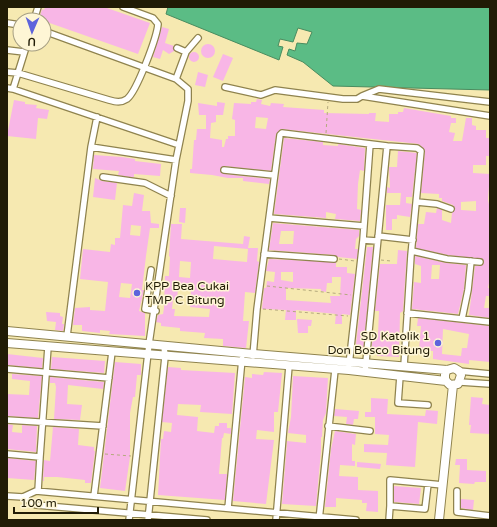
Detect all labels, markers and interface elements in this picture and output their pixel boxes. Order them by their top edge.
north arrow [12,12,52,52]
text: U [27,35,36,48]
place label: KPP Bea Cukai TMP C Bitung [145,279,229,307]
marker: KPP Bea Cukai TMP C Bitung [132,288,142,298]
place label: SD Katolik 1 Don Bosco Bitung [327,329,430,357]
marker: SD Katolik 1 Don Bosco Bitung [433,338,443,348]
scale bar [14,489,98,515]
text: 100 m [20,496,57,510]

